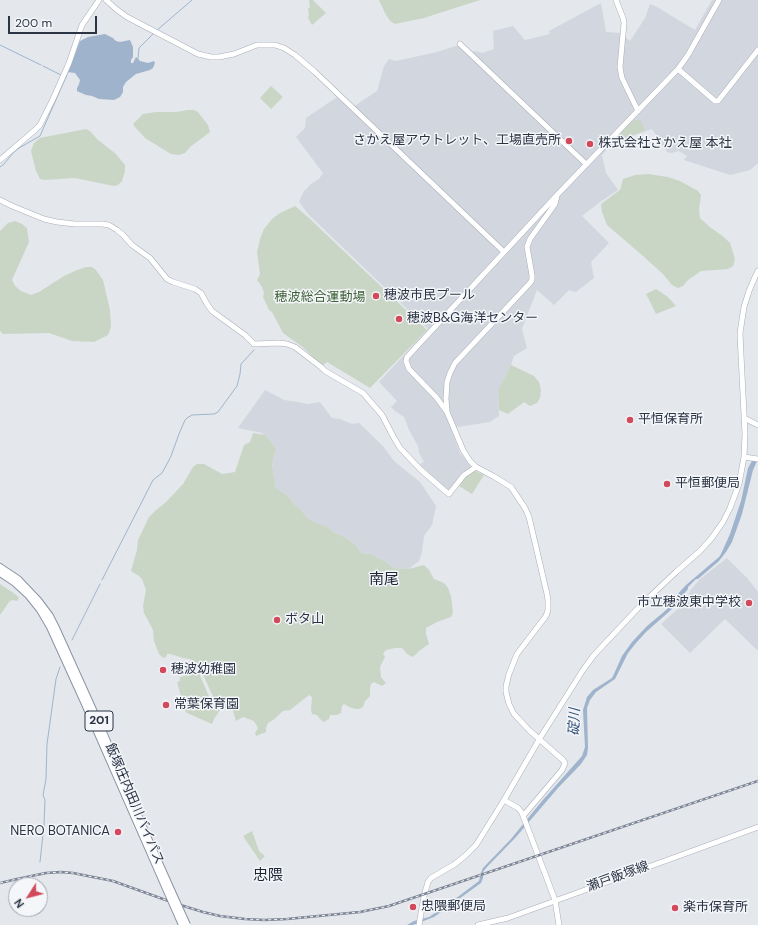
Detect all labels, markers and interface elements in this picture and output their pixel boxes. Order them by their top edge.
scale bar [10,8,99,34]
text: 200 m [15,15,52,31]
place label: さかえ屋アウトレット、工場直売所 [353,133,561,149]
marker: さかえ屋アウトレット、工場直売所 [564,136,574,146]
place label: 株式会社さかえ屋 本社 [598,136,731,152]
marker: 株式会社さかえ屋 本社 [585,139,595,149]
place label: 穂波市民プール [384,288,475,304]
park label: 穂波総合運動場 [275,290,365,306]
marker: 穂波市民プール [371,291,381,301]
place label: 穂波B&G海洋センター [407,311,538,327]
marker: 穂波B&G海洋センター [394,314,404,324]
place label: 平恒保育所 [638,412,703,428]
marker: 平恒保育所 [625,415,635,425]
place label: 平恒郵便局 [675,476,740,492]
marker: 平恒郵便局 [662,479,672,489]
district label: 南尾 [369,571,399,589]
place label: 市立穂波東中学校 [637,595,741,611]
marker: 市立穂波東中学校 [744,598,754,608]
place label: ボタ山 [285,612,324,628]
marker: ボタ山 [272,615,282,625]
place label: 穂波幼稚園 [171,662,236,678]
marker: 穂波幼稚園 [158,665,168,675]
place label: 常葉保育園 [174,697,239,713]
marker: 常葉保育園 [161,700,171,710]
water label: 碇川 [566,708,584,736]
road number: 201 [85,711,113,731]
street label: 飯塚庄内田川バイパス [101,741,167,867]
place label: NERO BOTANICA [10,824,110,840]
marker: NERO BOTANICA [113,827,123,837]
street label: 瀬戸飯塚線 [585,859,651,895]
district label: 忠隈 [253,867,283,885]
north arrow [8,877,48,917]
text: N [11,896,27,911]
place label: 忠隈郵便局 [421,899,486,915]
place label: 楽市保育所 [683,900,748,916]
marker: 忠隈郵便局 [408,902,418,912]
marker: 楽市保育所 [670,903,680,913]

